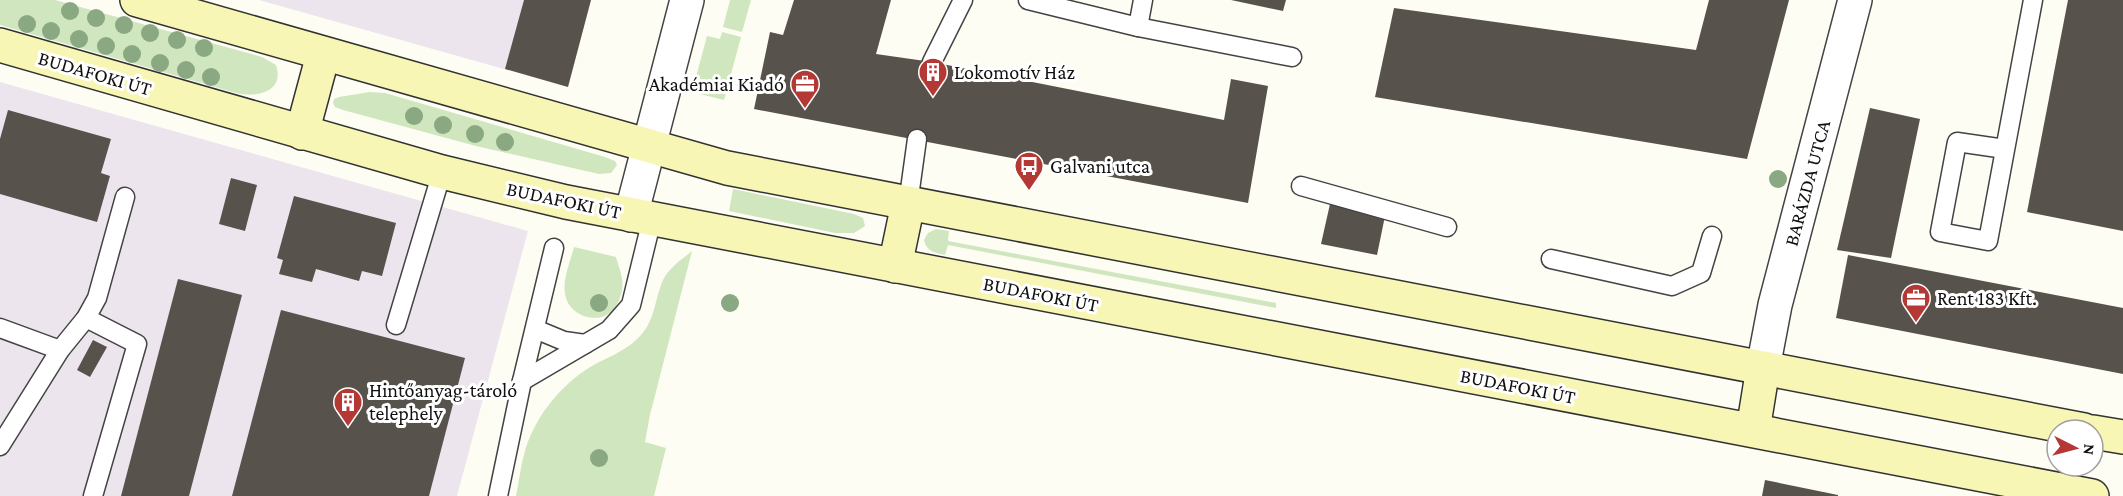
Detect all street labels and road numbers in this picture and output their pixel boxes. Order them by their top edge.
street label: BUDAFOKI ÚT [36,46,154,100]
street label: BARÁZDA UTCA [1780,117,1835,248]
street label: BUDAFOKI ÚT [505,177,624,223]
street label: BUDAFOKI ÚT [982,272,1101,316]
street label: BUDAFOKI ÚT [1459,364,1578,408]

